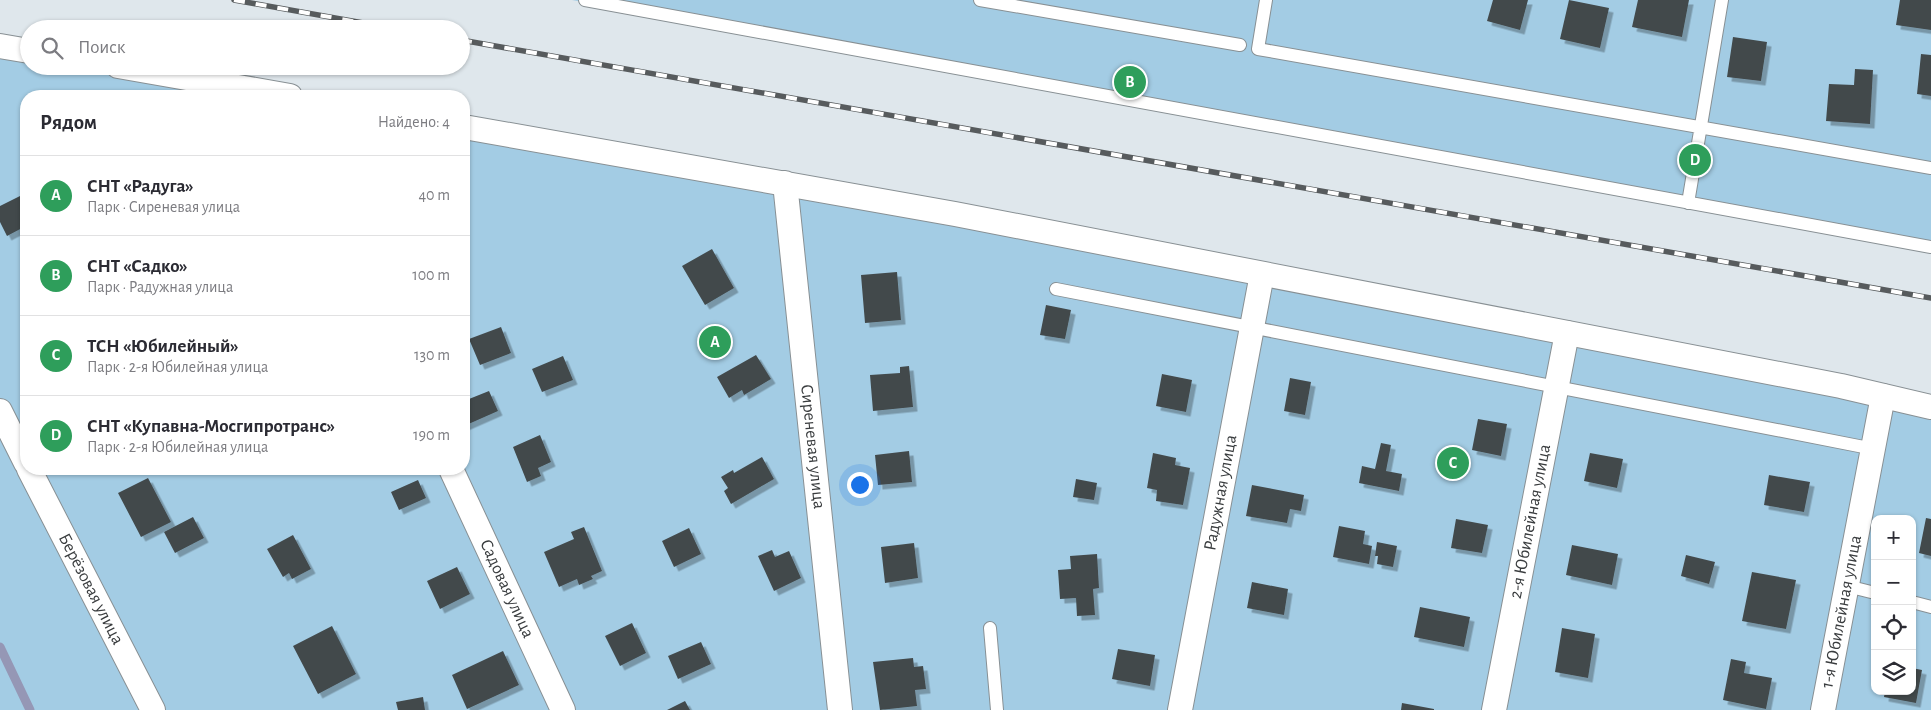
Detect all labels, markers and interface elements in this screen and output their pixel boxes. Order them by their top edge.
search box [20,20,470,75]
icon: search [38,34,66,62]
text: Поиск [78,38,125,57]
pin: B [1114,63,1146,101]
text: Рядом [40,112,97,133]
text: Найдено: 4 [378,114,450,130]
pin: D [1679,141,1711,179]
text: СНТ «Радуга» [87,177,194,196]
text: A [51,187,61,203]
text: 40 m [418,187,450,203]
text: Парк · Сиреневая улица [87,199,240,215]
text: СНТ «Садко» [87,257,188,276]
text: B [51,267,61,283]
text: 100 m [412,267,450,283]
text: Парк · Радужная улица [87,279,233,295]
pin: A [699,323,731,361]
text: ТСН «Юбилейный» [87,337,239,356]
text: C [52,347,60,363]
text: 130 m [414,347,450,363]
text: Парк · 2-я Юбилейная улица [87,359,268,375]
street label: Сиреневая улица [797,383,828,510]
text: СНТ «Купавна-Мосгипротранс» [87,417,335,436]
text: D [51,427,61,443]
text: 190 m [413,427,450,443]
street label: Радужная улица [1201,433,1241,552]
text: Парк · 2-я Юбилейная улица [87,439,268,455]
street label: 2-я Юбилейная улица [1507,443,1554,600]
pin: C [1437,444,1469,482]
your location [847,472,873,498]
map controls [1871,515,1916,695]
button: + [1871,515,1916,560]
street label: Берёзовая улица [55,531,127,648]
street label: 1-я Юбилейная улица [1818,534,1865,690]
street label: Садовая улица [476,537,537,641]
button: − [1871,560,1916,605]
button: locate [1871,605,1916,650]
button: layers [1871,650,1916,695]

